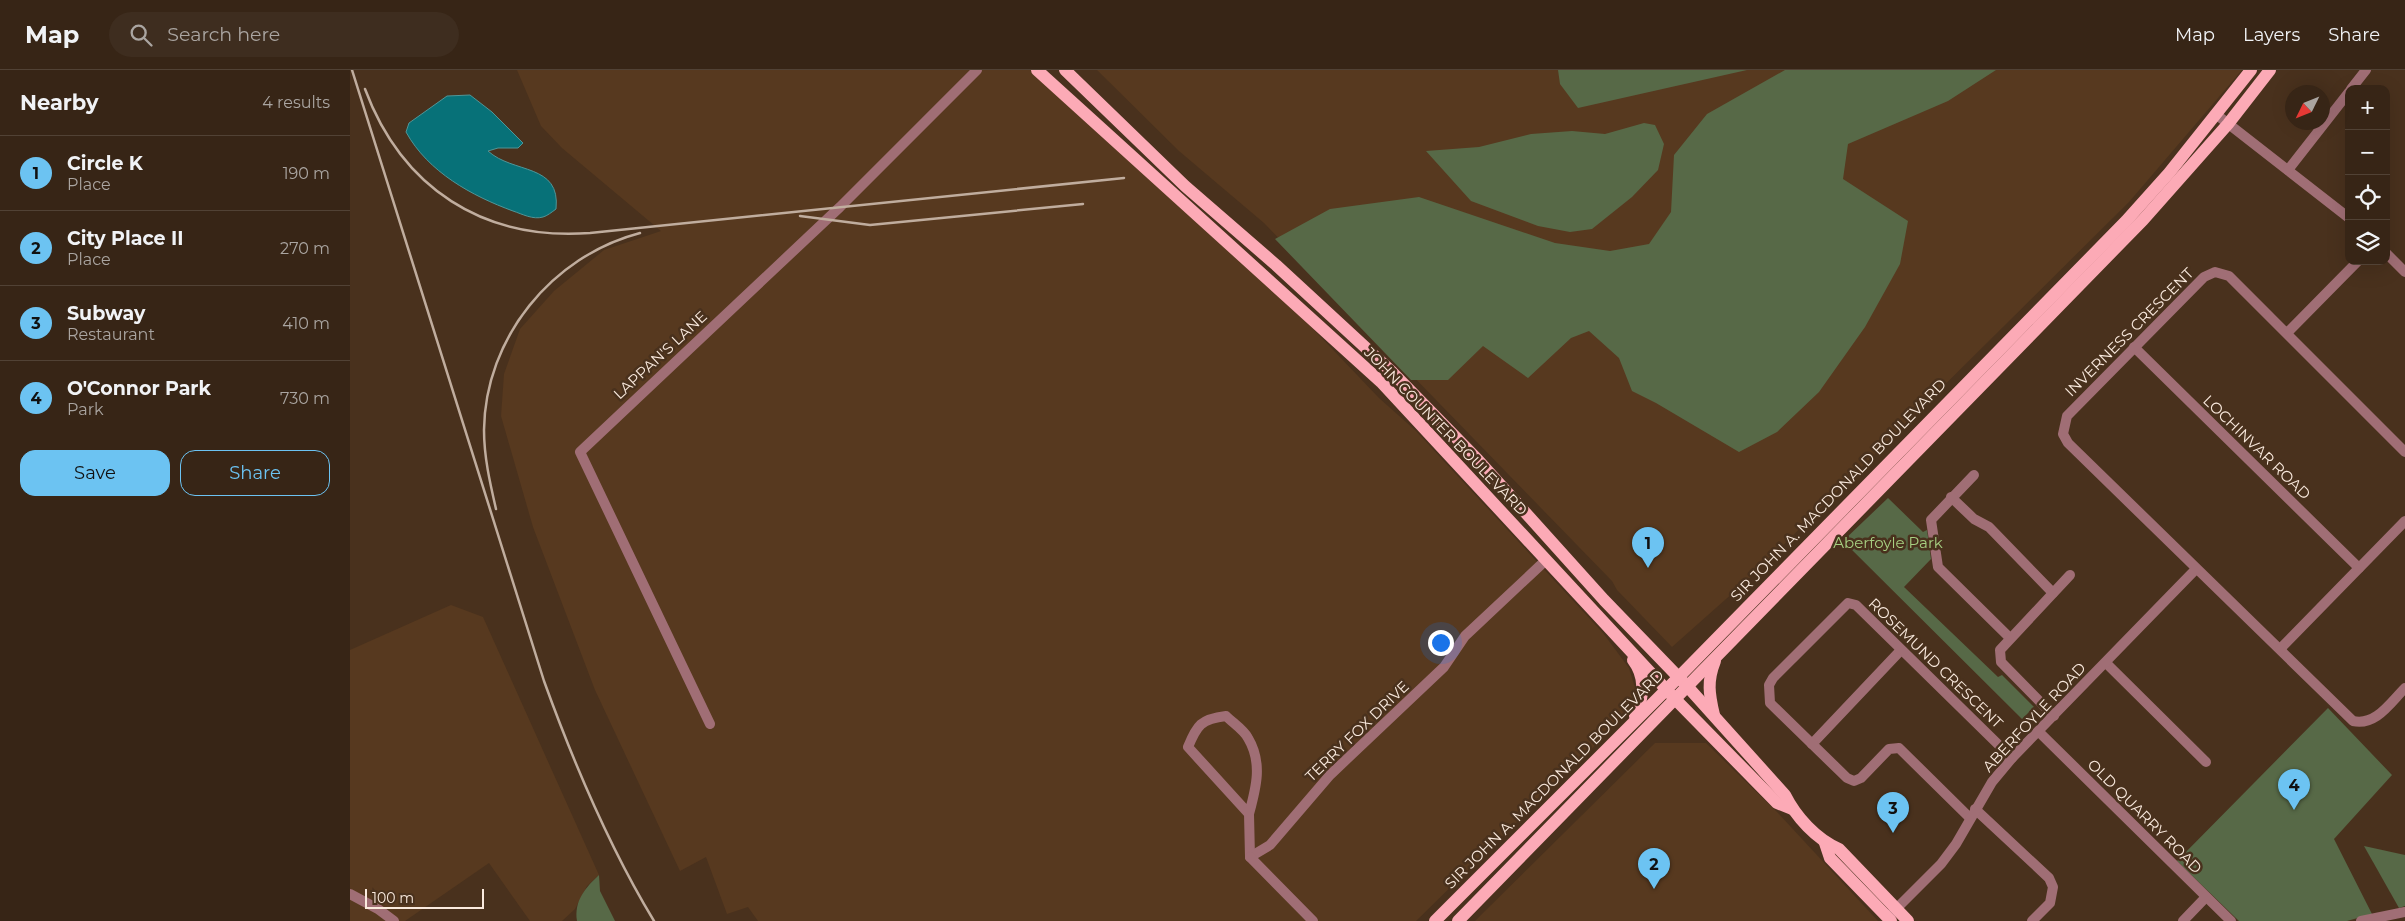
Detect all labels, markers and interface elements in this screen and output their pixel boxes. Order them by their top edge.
search box [109,12,459,57]
text: Map [25,20,79,49]
icon: search [127,21,155,49]
text: Search here [167,23,280,46]
text: Map [2175,24,2215,46]
text: Layers [2243,24,2300,46]
text: Share [2328,24,2380,46]
north arrow [2285,85,2330,130]
map controls [2345,85,2390,265]
button: + [2345,85,2390,130]
text: Nearby [20,90,99,115]
text: 4 results [262,93,330,112]
button: − [2345,130,2390,175]
text: Circle K [67,152,143,175]
text: 1 [33,164,39,183]
text: 190 m [283,164,330,183]
text: Place [67,175,111,194]
button: locate [2345,175,2390,220]
button: layers [2345,220,2390,265]
text: City Place II [67,227,183,250]
text: 2 [31,239,41,258]
text: 270 m [280,239,330,258]
text: Place [67,250,111,269]
street label: INVERNESS CRESCENT [2061,263,2198,400]
text: Subway [67,302,145,325]
street label: LAPPAN'S LANE [609,307,711,403]
text: 3 [31,314,41,333]
text: 410 m [282,314,330,333]
text: Restaurant [67,325,155,344]
street label: JOHN COUNTER BOULEVARD [1360,342,1532,519]
street label: SIR JOHN A. MACDONALD BOULEVARD [1726,375,1950,605]
text: O'Connor Park [67,377,211,400]
text: 4 [30,389,42,408]
text: 730 m [280,389,330,408]
street label: LOCHINVAR ROAD [2199,391,2315,503]
text: Park [67,400,104,419]
button: Save [20,450,170,496]
button: Share [180,450,330,496]
pin: 1 [1632,527,1664,568]
park label: Aberfoyle Park [1833,533,1943,552]
street label: ROSEMUND CRESCENT [1865,594,2007,732]
your location [1428,630,1454,656]
street label: ABERFOYLE ROAD [1978,658,2090,776]
street label: SIR JOHN A. MACDONALD BOULEVARD [1440,665,1668,893]
street label: TERRY FOX DRIVE [1301,677,1413,785]
street label: OLD QUARRY ROAD [2084,755,2206,877]
pin: 4 [2278,769,2310,810]
pin: 3 [1877,792,1909,833]
pin: 2 [1638,848,1670,889]
scale bar [365,886,484,909]
text: 100 m [372,889,414,907]

